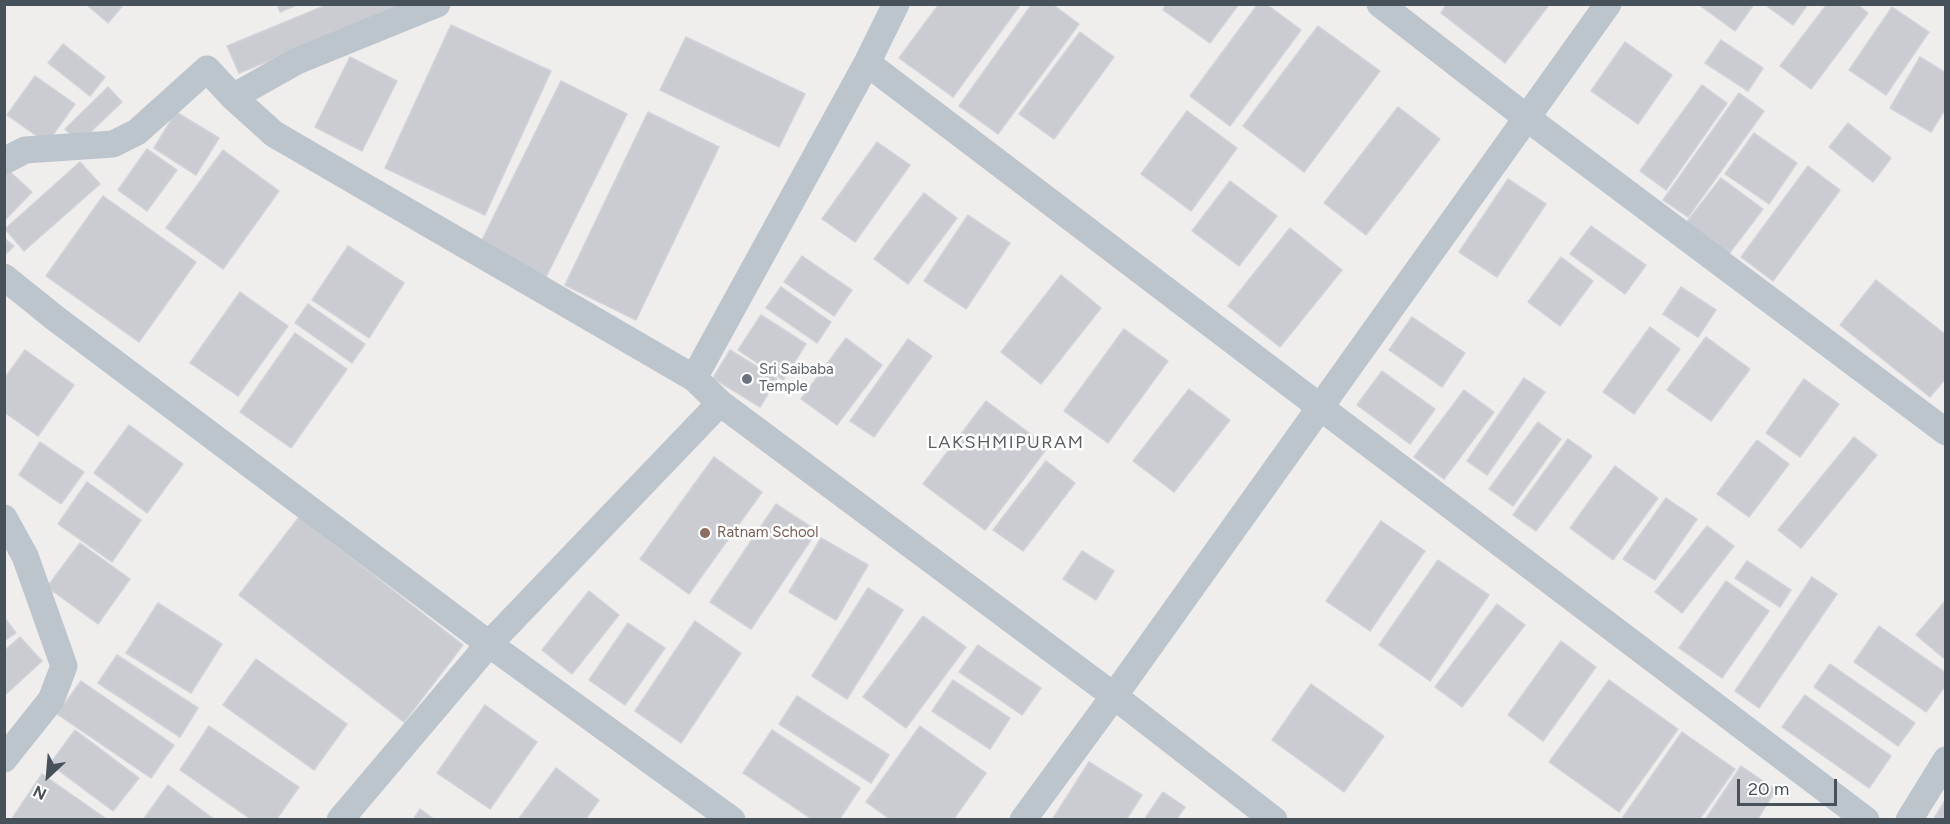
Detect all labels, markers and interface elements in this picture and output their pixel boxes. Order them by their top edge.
place label: Sri Saibaba Temple [759,361,834,396]
marker: Sri Saibaba Temple [740,372,754,386]
district label: LAKSHMIPURAM [927,432,1085,454]
place label: Ratnam School [717,524,819,542]
marker: Ratnam School [698,526,712,540]
north arrow [18,746,78,806]
scale bar [1740,767,1840,805]
text: 20 m [1748,778,1789,800]
text: N [30,781,50,804]

